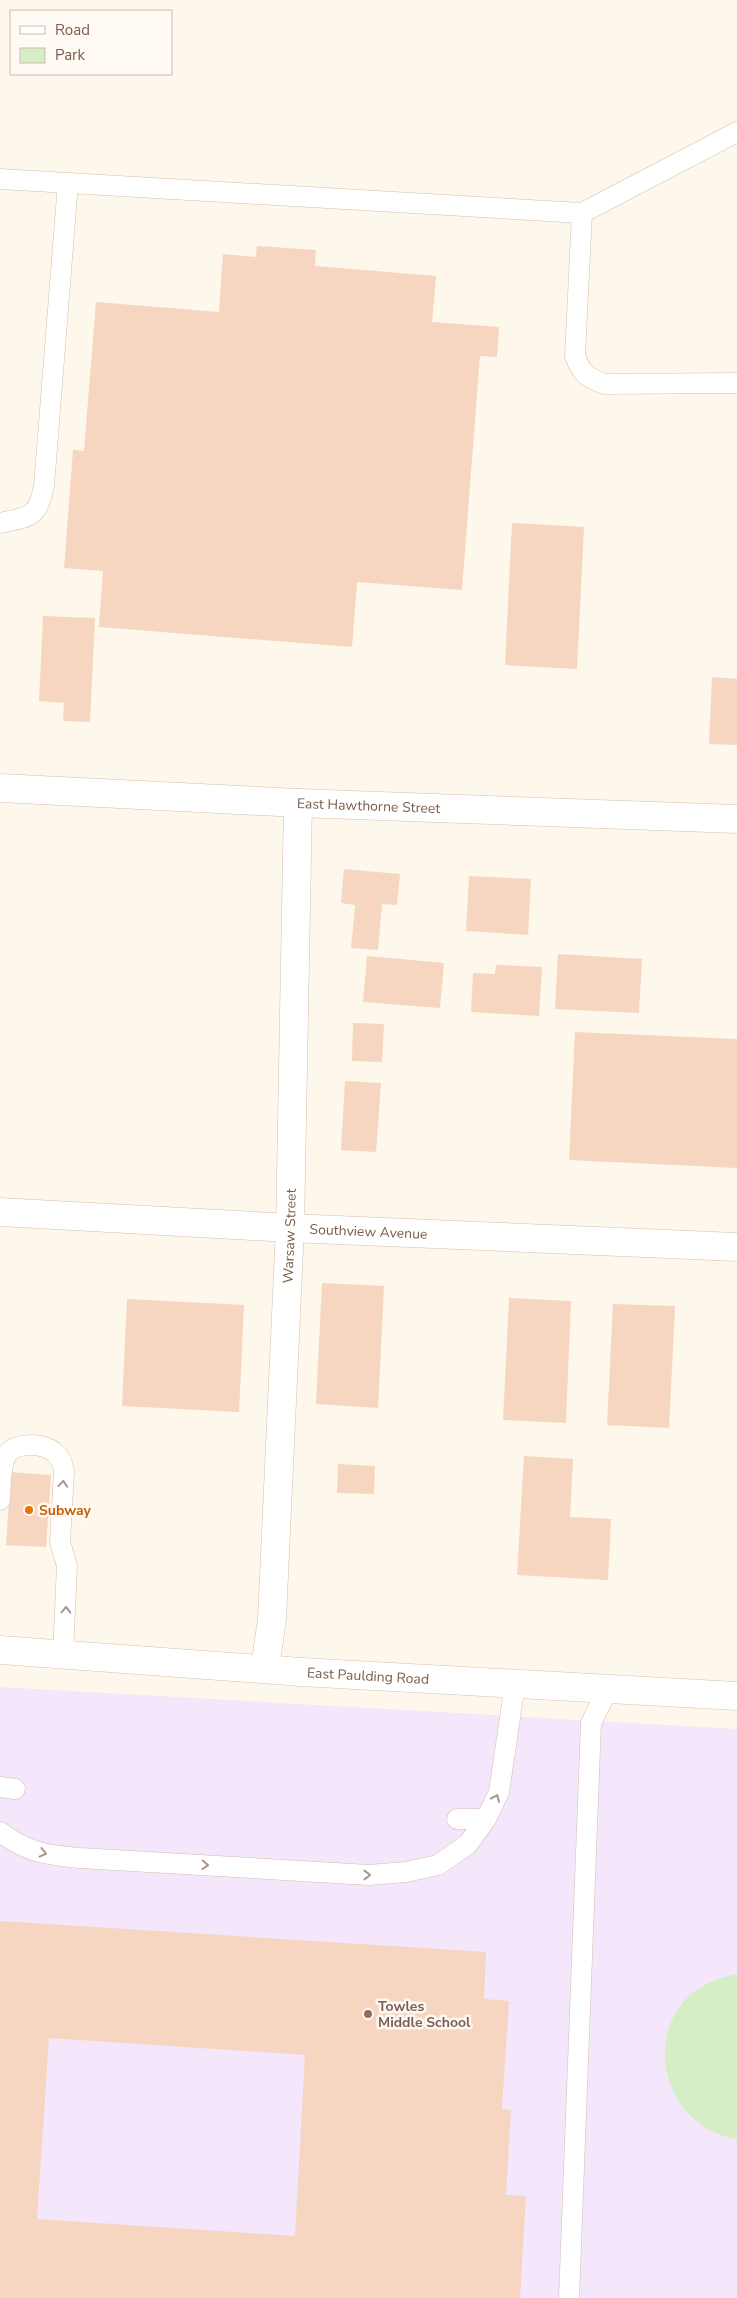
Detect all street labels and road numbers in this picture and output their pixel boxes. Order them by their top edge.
street label: East Hawthorne Street [297,793,441,818]
street label: Warsaw Street [278,1188,300,1284]
street label: Southview Avenue [309,1219,428,1243]
street label: East Paulding Road [306,1663,430,1689]

